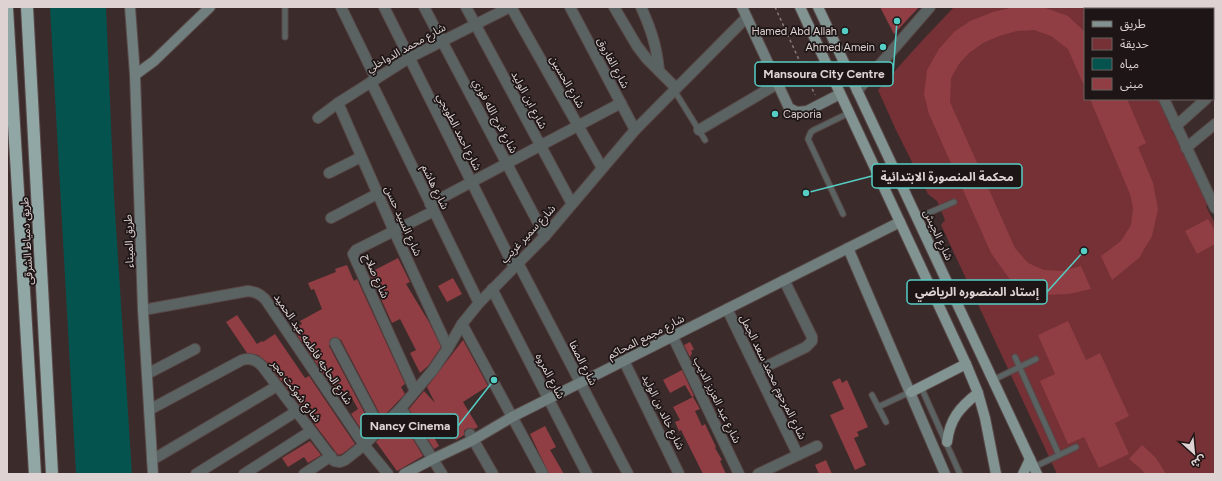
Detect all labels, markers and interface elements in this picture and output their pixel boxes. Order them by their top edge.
legend [1084,8,1214,100]
text: طريق [1120,17,1146,32]
street label: شارع محمد الدواخلي [364,21,449,77]
place label: Hamed Abd Allah [752,25,837,38]
marker: Hamed Abd Allah [840,26,850,36]
street label: شارع الفاروق [593,35,632,91]
text: حديقة [1120,37,1149,51]
place label: Ahmed Amein [805,41,875,54]
marker: Ahmed Amein [878,42,888,52]
street label: شارع الحسين [546,54,587,111]
text: مياه [1120,57,1139,71]
callout: Mansoura City Centre [755,62,893,86]
text: Mansoura City Centre [763,67,885,81]
street label: شارع ابن الوليد [507,69,550,132]
street label: شارع فرج الله فوزي [468,77,520,157]
text: مبنى [1120,77,1143,91]
street label: شارع احمد الطوبجي [432,91,484,174]
place label: Caporia [783,108,821,121]
marker: Caporia [770,109,780,119]
street label: شارع هاشم [417,162,452,213]
callout: محكمة المنصورة الابتدائية [872,164,1022,188]
text: محكمة المنصورة الابتدائية [880,170,1014,184]
street label: شارع السيد حسن [381,184,424,259]
street label: طريق دمياط الشرقى [18,197,36,285]
street label: شارع سمير غريب [498,202,559,267]
street label: شارع الجيش [920,207,956,263]
street label: طريق الميناء [122,214,136,268]
street label: شارع صلاح [359,252,392,301]
callout: إستاد المنصوره الرياضي [907,280,1047,304]
text: إستاد المنصوره الرياضي [915,285,1039,302]
street label: شارع الحاجه فاطمه عبد الحميد [270,291,355,408]
street label: شارع مجمع المحاكم [605,312,688,364]
street label: شارع المرحوم محمد سعد الجمل [736,313,809,442]
street label: شارع الصفا [565,338,600,388]
street label: شارع المروه [532,351,568,402]
street label: شارع عبد العزيز الديب [690,355,744,446]
street label: شارع شوكت مجر [267,357,324,426]
street label: شارع خالد بن الوليد [638,372,687,453]
callout: Nancy Cinema [361,414,458,438]
text: Nancy Cinema [370,419,450,433]
north arrow [1174,433,1214,473]
text: ش [1189,452,1208,471]

